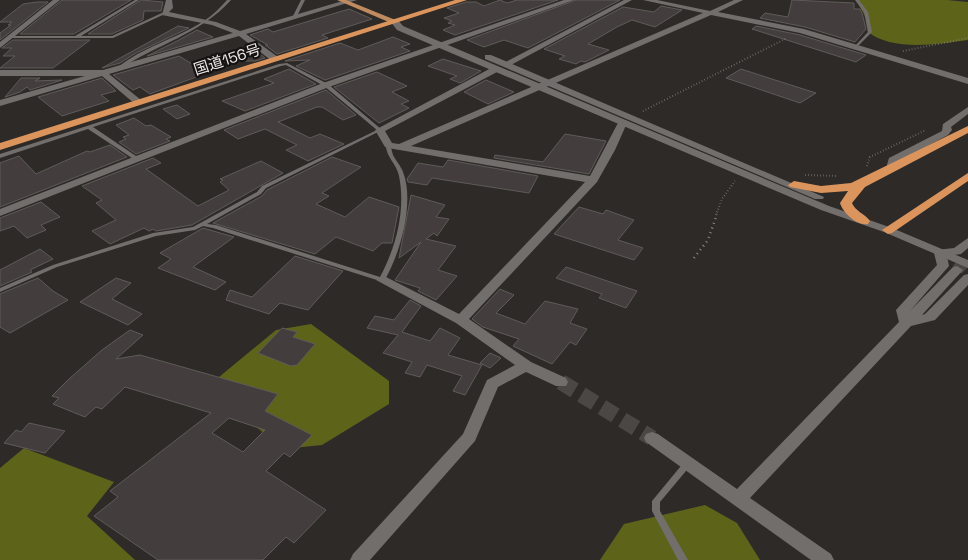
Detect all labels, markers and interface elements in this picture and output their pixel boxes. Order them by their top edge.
street label: 国道156号 [191,39,263,79]

